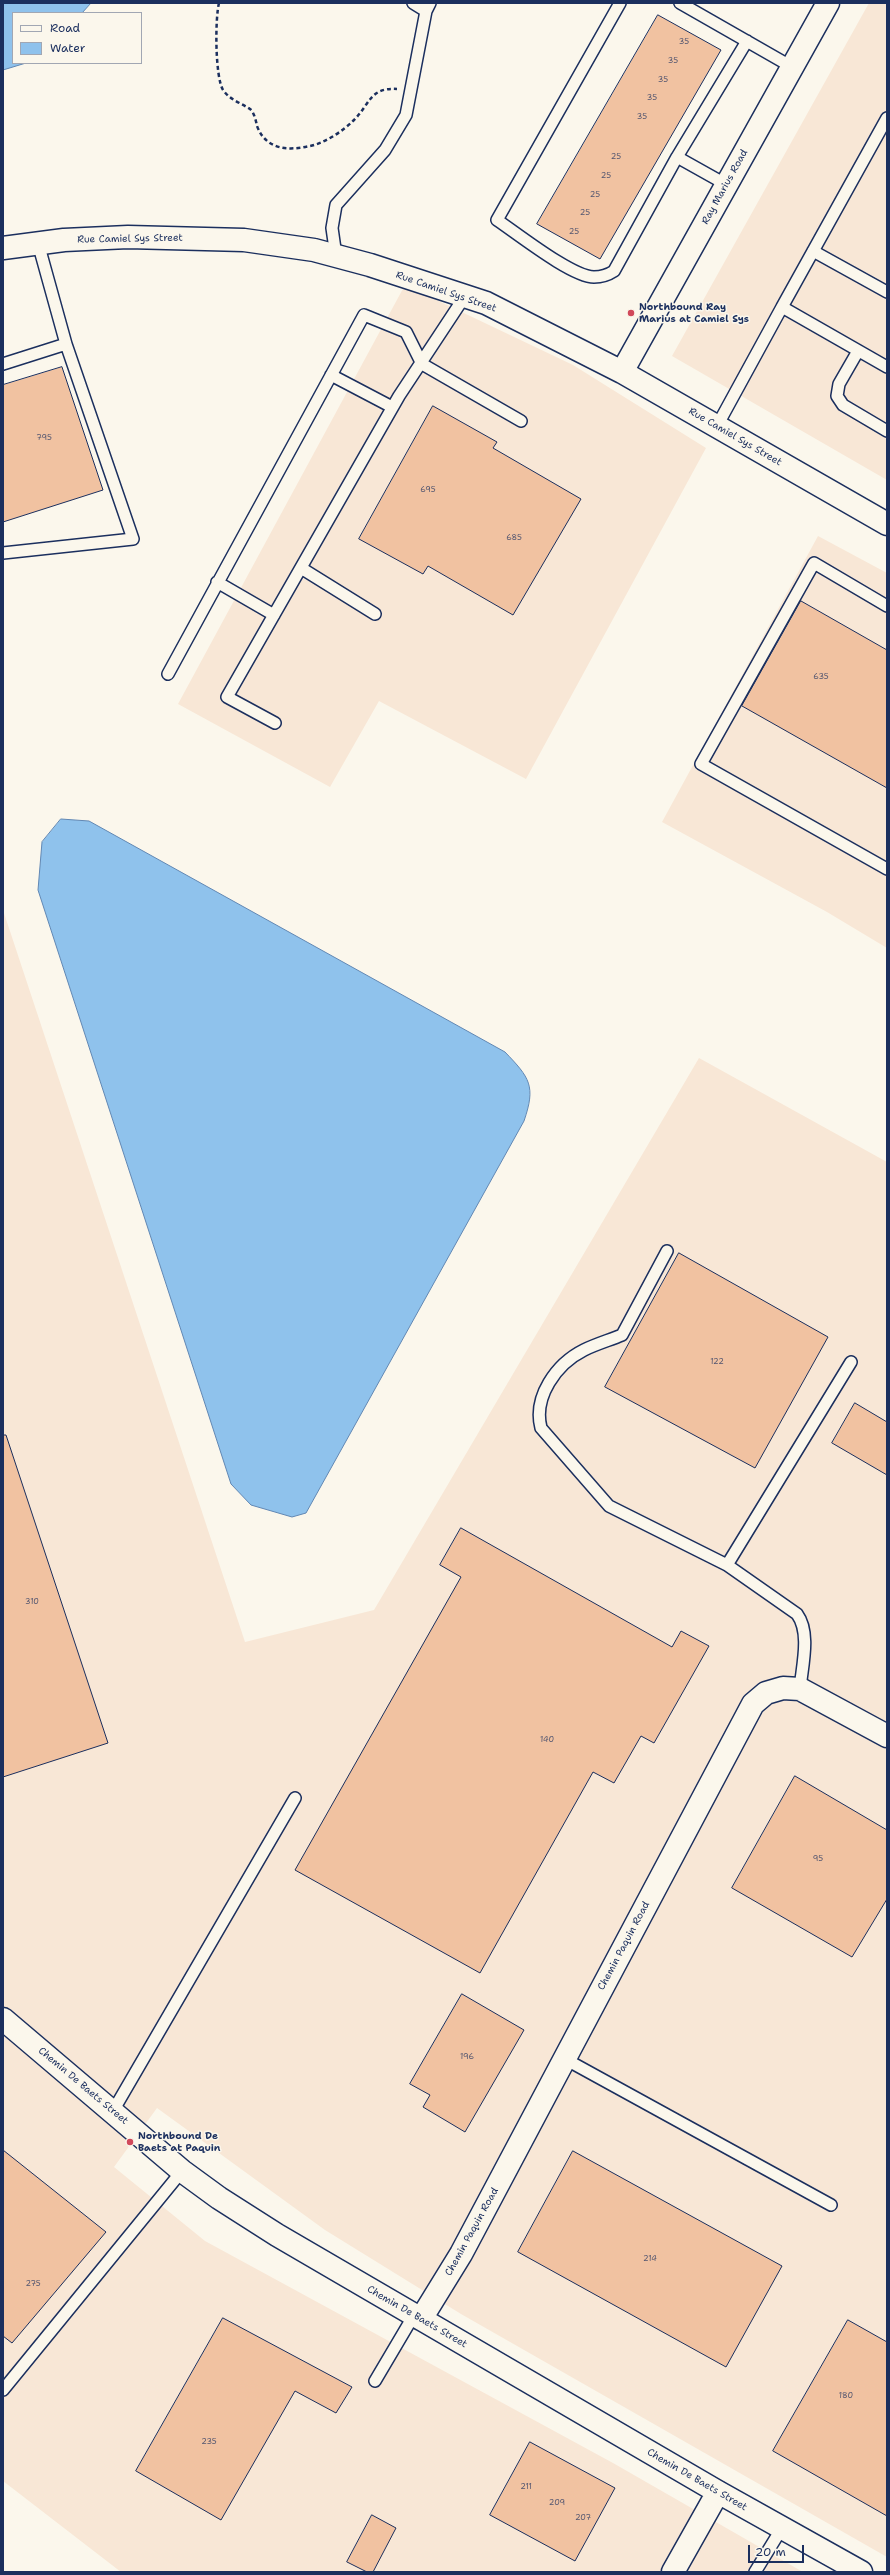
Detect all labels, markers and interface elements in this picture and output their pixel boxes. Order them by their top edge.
legend [12,12,142,64]
text: Road [50,20,80,36]
house number: 35 [679,37,689,47]
text: Water [50,40,85,56]
house number: 35 [668,56,678,66]
house number: 35 [658,75,668,85]
house number: 35 [647,93,657,103]
house number: 35 [637,112,647,122]
street label: Ray Marius Road [699,147,751,227]
house number: 25 [611,152,621,162]
house number: 25 [601,171,611,181]
house number: 25 [590,190,600,200]
house number: 25 [580,208,590,218]
house number: 25 [569,227,579,237]
street label: Rue Camiel Sys Street [77,232,183,246]
street label: Rue Camiel Sys Street [394,269,498,315]
place label: Northbound Ray Marius at Camiel Sys [639,301,749,324]
marker: Northbound Ray Marius at Camiel Sys [626,308,636,318]
street label: Rue Camiel Sys Street [686,405,784,469]
house number: 795 [36,433,52,443]
house number: 695 [420,485,436,495]
house number: 685 [506,533,522,543]
house number: 635 [813,672,829,682]
house number: 122 [710,1357,724,1367]
house number: 310 [25,1597,39,1607]
house number: 140 [540,1735,554,1745]
house number: 95 [813,1854,823,1864]
street label: Chemin Paquin Road [596,1900,652,1992]
street label: Chemin De Baets Street [36,2045,130,2127]
house number: 196 [460,2052,474,2062]
place label: Northbound De Baets at Paquin [138,2130,220,2154]
marker: Northbound De Baets at Paquin [125,2137,135,2147]
street label: Chemin Paquin Road [443,2186,501,2278]
house number: 214 [643,2254,657,2264]
house number: 275 [25,2279,41,2289]
street label: Chemin De Baets Street [365,2283,469,2351]
house number: 180 [839,2391,853,2401]
house number: 235 [201,2437,217,2447]
street label: Chemin De Baets Street [645,2446,749,2514]
house number: 211 [520,2482,532,2492]
house number: 209 [549,2498,565,2508]
house number: 207 [575,2513,591,2523]
scale bar [750,2537,806,2563]
text: 20 m [755,2544,786,2560]

